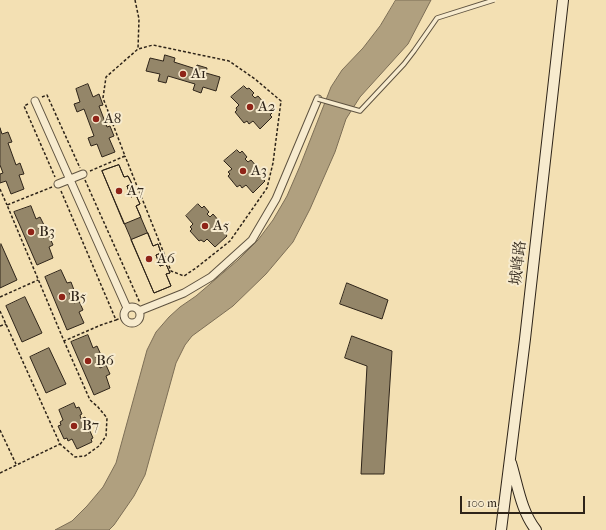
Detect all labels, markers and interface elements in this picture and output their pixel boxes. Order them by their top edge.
place label: A1 [191,65,206,83]
marker: A1 [178,69,188,79]
place label: A2 [258,98,275,116]
marker: A2 [245,102,255,112]
place label: A8 [104,110,121,128]
marker: A8 [91,114,101,124]
place label: A3 [251,162,267,180]
marker: A3 [238,166,248,176]
place label: A7 [127,182,144,200]
marker: A7 [114,186,124,196]
place label: A5 [213,217,229,235]
marker: A5 [200,221,210,231]
place label: B3 [39,223,55,241]
marker: B3 [26,227,36,237]
street label: 城峰路 [507,240,531,286]
place label: A6 [157,250,175,268]
marker: A6 [144,254,154,264]
place label: B5 [70,288,86,306]
marker: B5 [57,292,67,302]
place label: B6 [96,352,114,370]
marker: B6 [83,356,93,366]
place label: B7 [82,417,99,435]
marker: B7 [69,421,79,431]
scale bar [462,488,587,514]
text: 100 m [467,496,497,510]

